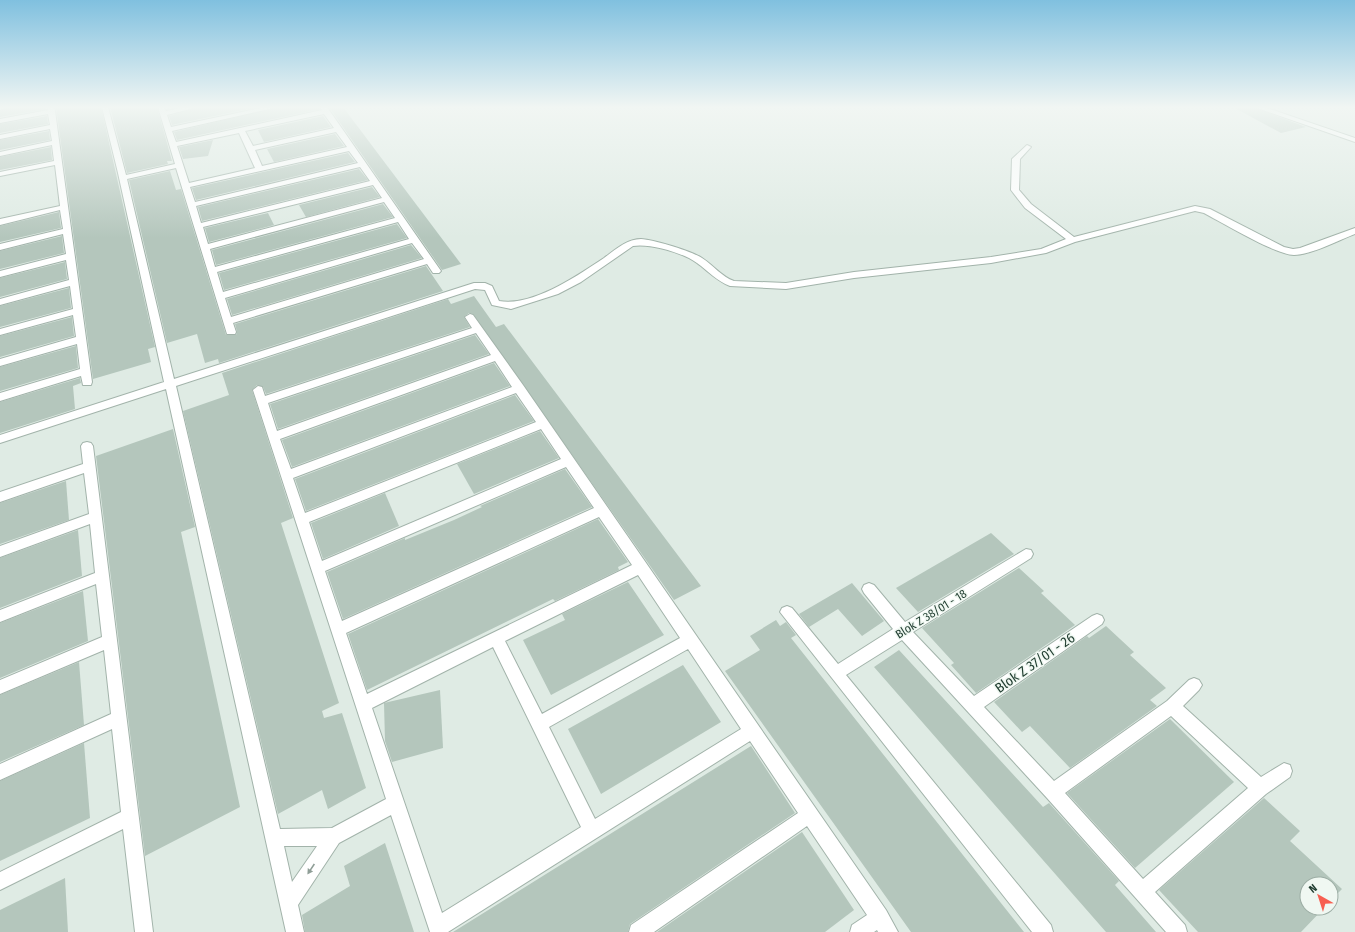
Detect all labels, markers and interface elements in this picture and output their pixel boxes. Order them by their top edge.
street label: Blok Z 38/01 - 18 [893,587,969,641]
street label: Blok Z 37/01 - 26 [992,629,1078,697]
one-way arrow [307,864,315,875]
north arrow [1299,876,1339,916]
text: N [1306,881,1320,896]

